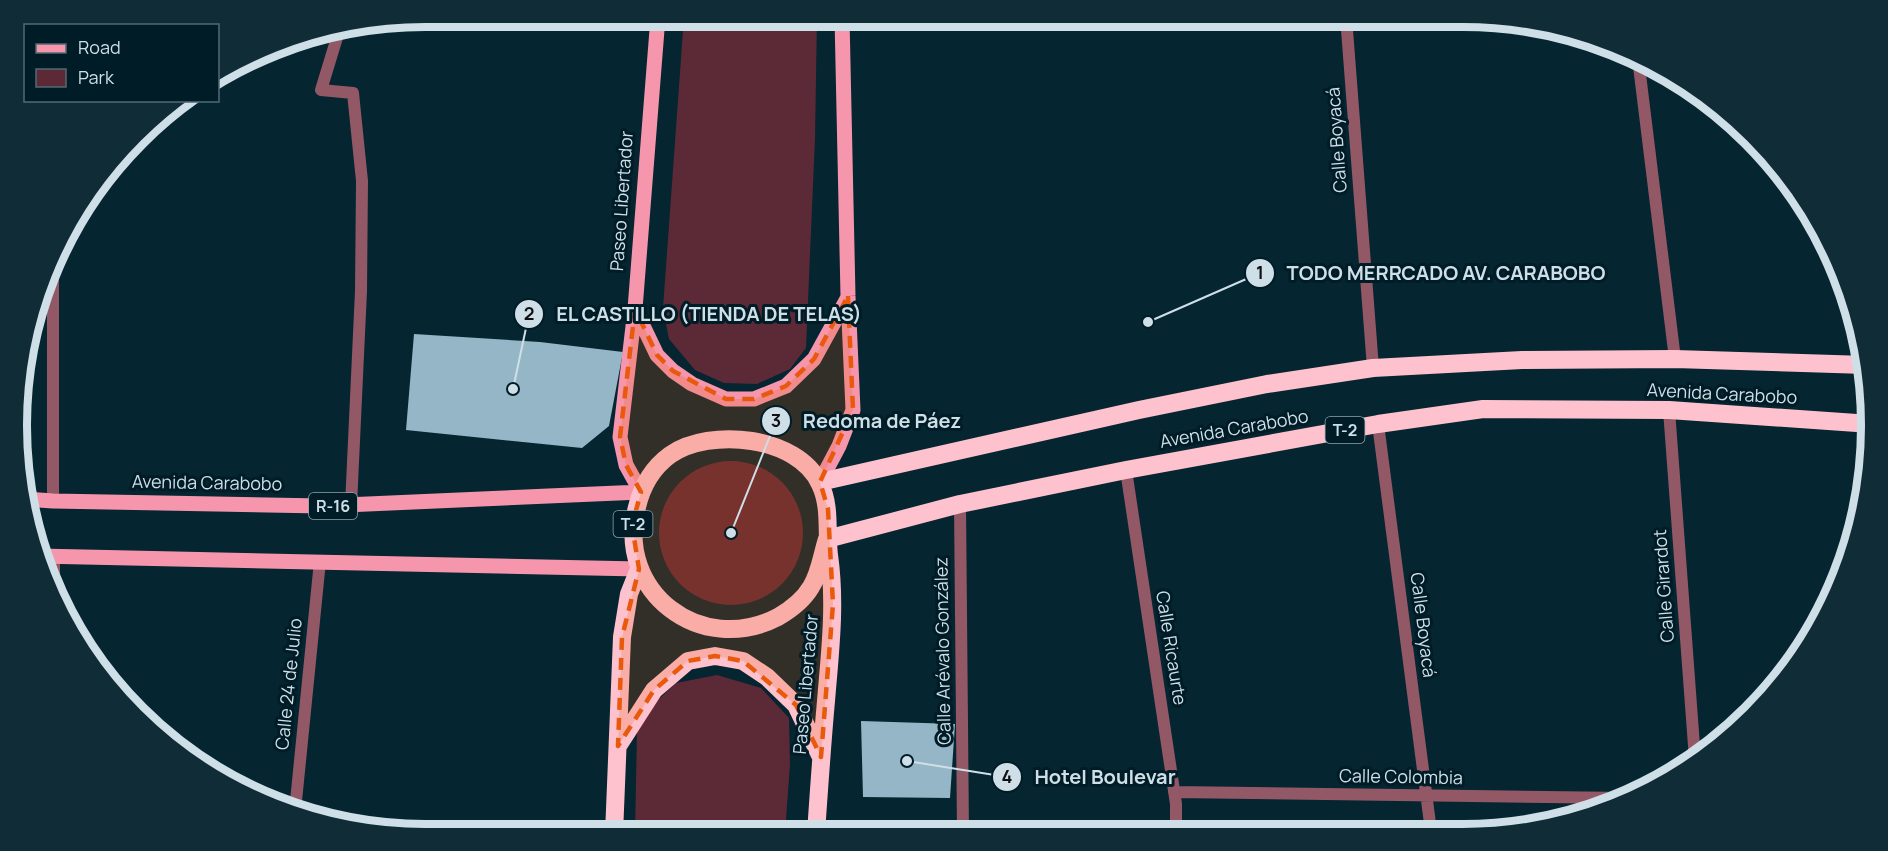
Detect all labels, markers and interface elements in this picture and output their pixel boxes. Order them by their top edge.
legend [24,24,219,102]
text: Road [78,35,121,59]
text: Park [78,65,115,89]
street label: Calle Boyacá [1320,86,1352,194]
street label: Paseo Libertador [604,129,638,272]
callout: TODO MERRCADO AV. CARABOBO [1245,254,1617,292]
text: TODO MERRCADO AV. CARABOBO [1287,259,1605,286]
text: 1 [1256,260,1264,284]
callout: EL CASTILLO (TIENDA DE TELAS) [514,295,875,333]
text: EL CASTILLO (TIENDA DE TELAS) [556,300,862,327]
text: 2 [524,301,534,325]
street label: Avenida Carabobo [1646,377,1798,409]
callout: Redoma de Páez [761,402,974,440]
street label: Avenida Carabobo [1158,403,1310,453]
text: Redoma de Páez [803,407,961,434]
text: 3 [771,408,781,432]
road number: T-2 [1326,417,1364,443]
street label: Avenida Carabobo [132,469,282,495]
road number: R-16 [309,493,357,519]
road number: T-2 [614,511,652,537]
street label: Calle Girardot [1647,529,1679,643]
street label: Calle Arévalo González [928,557,956,745]
street label: Calle Boyacá [1406,571,1442,679]
street label: Calle Ricaurte [1151,589,1193,707]
street label: Paseo Libertador [787,612,823,755]
street label: Calle 24 de Julio [269,617,307,751]
callout: Hotel Boulevar [992,758,1188,796]
text: Hotel Boulevar [1034,763,1176,790]
street label: Calle Colombia [1339,763,1463,789]
text: 4 [1002,764,1013,788]

